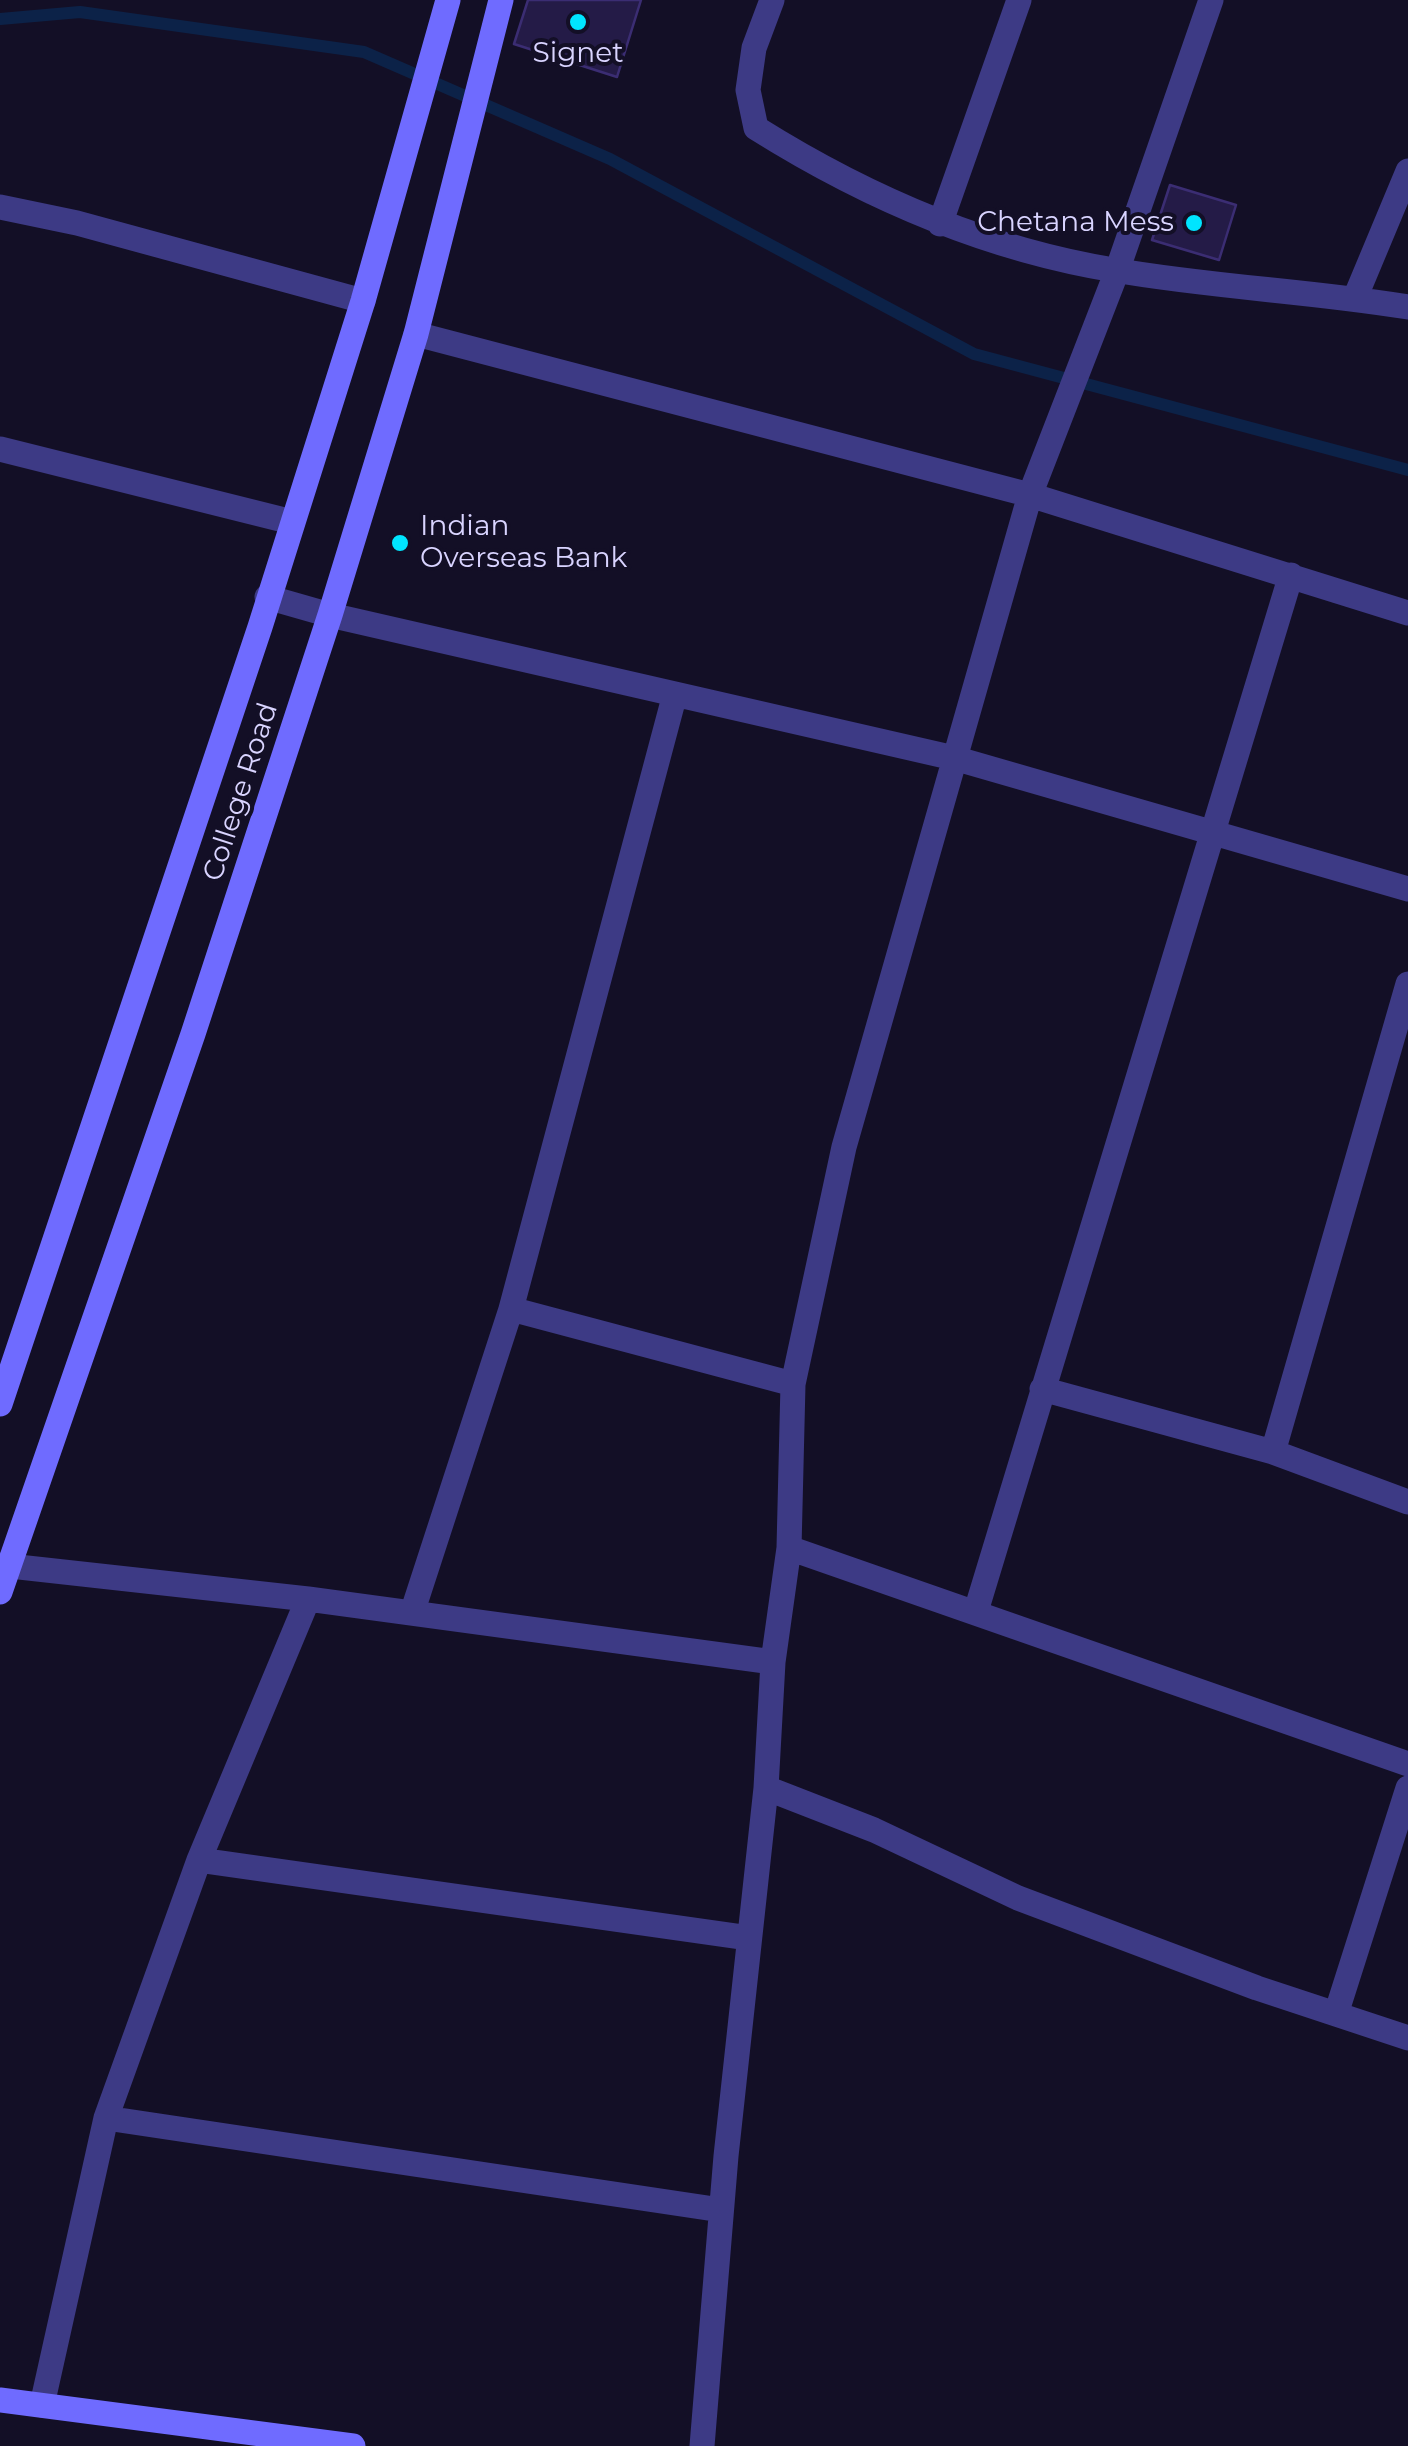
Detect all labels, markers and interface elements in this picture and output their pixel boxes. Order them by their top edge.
marker: Signet [567,11,589,33]
place label: Signet [532,37,624,71]
place label: Chetana Mess [977,206,1174,240]
marker: Chetana Mess [1183,212,1205,234]
place label: Indian Overseas Bank [420,510,627,576]
marker: Indian Overseas Bank [389,532,411,554]
street label: College Road [196,699,286,885]

